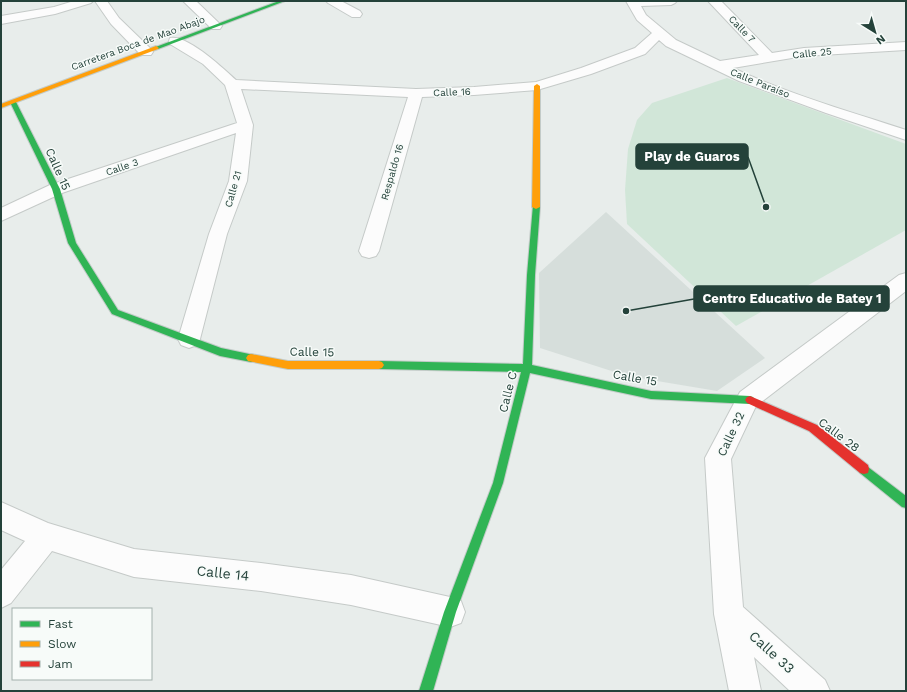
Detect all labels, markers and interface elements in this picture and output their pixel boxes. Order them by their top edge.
north arrow [855,12,895,52]
street label: Calle 7 [727,13,758,45]
street label: Carretera Boca de Mao Abajo [70,14,206,72]
text: N [874,32,888,47]
street label: Calle 25 [792,45,832,61]
street label: Calle Paraíso [729,66,791,100]
street label: Calle 16 [433,86,471,98]
street label: Respaldo 16 [379,143,405,201]
callout: Play de Guaros [636,144,748,169]
street label: Calle 15 [42,146,74,192]
text: Play de Guaros [644,149,740,164]
street label: Calle 3 [104,156,140,178]
street label: Calle 21 [223,169,243,209]
callout: Centro Educativo de Batey 1 [694,286,889,311]
text: Centro Educativo de Batey 1 [703,291,881,306]
street label: Calle 15 [289,345,335,359]
street label: Calle 15 [612,367,658,389]
street label: Calle C [496,370,520,414]
street label: Calle 32 [715,410,747,458]
street label: Calle 28 [816,415,862,455]
street label: Calle 14 [196,562,250,584]
legend [12,608,152,680]
text: Fast [48,617,73,631]
street label: Calle 33 [746,628,798,676]
text: Slow [48,637,76,651]
text: Jam [48,657,73,671]

